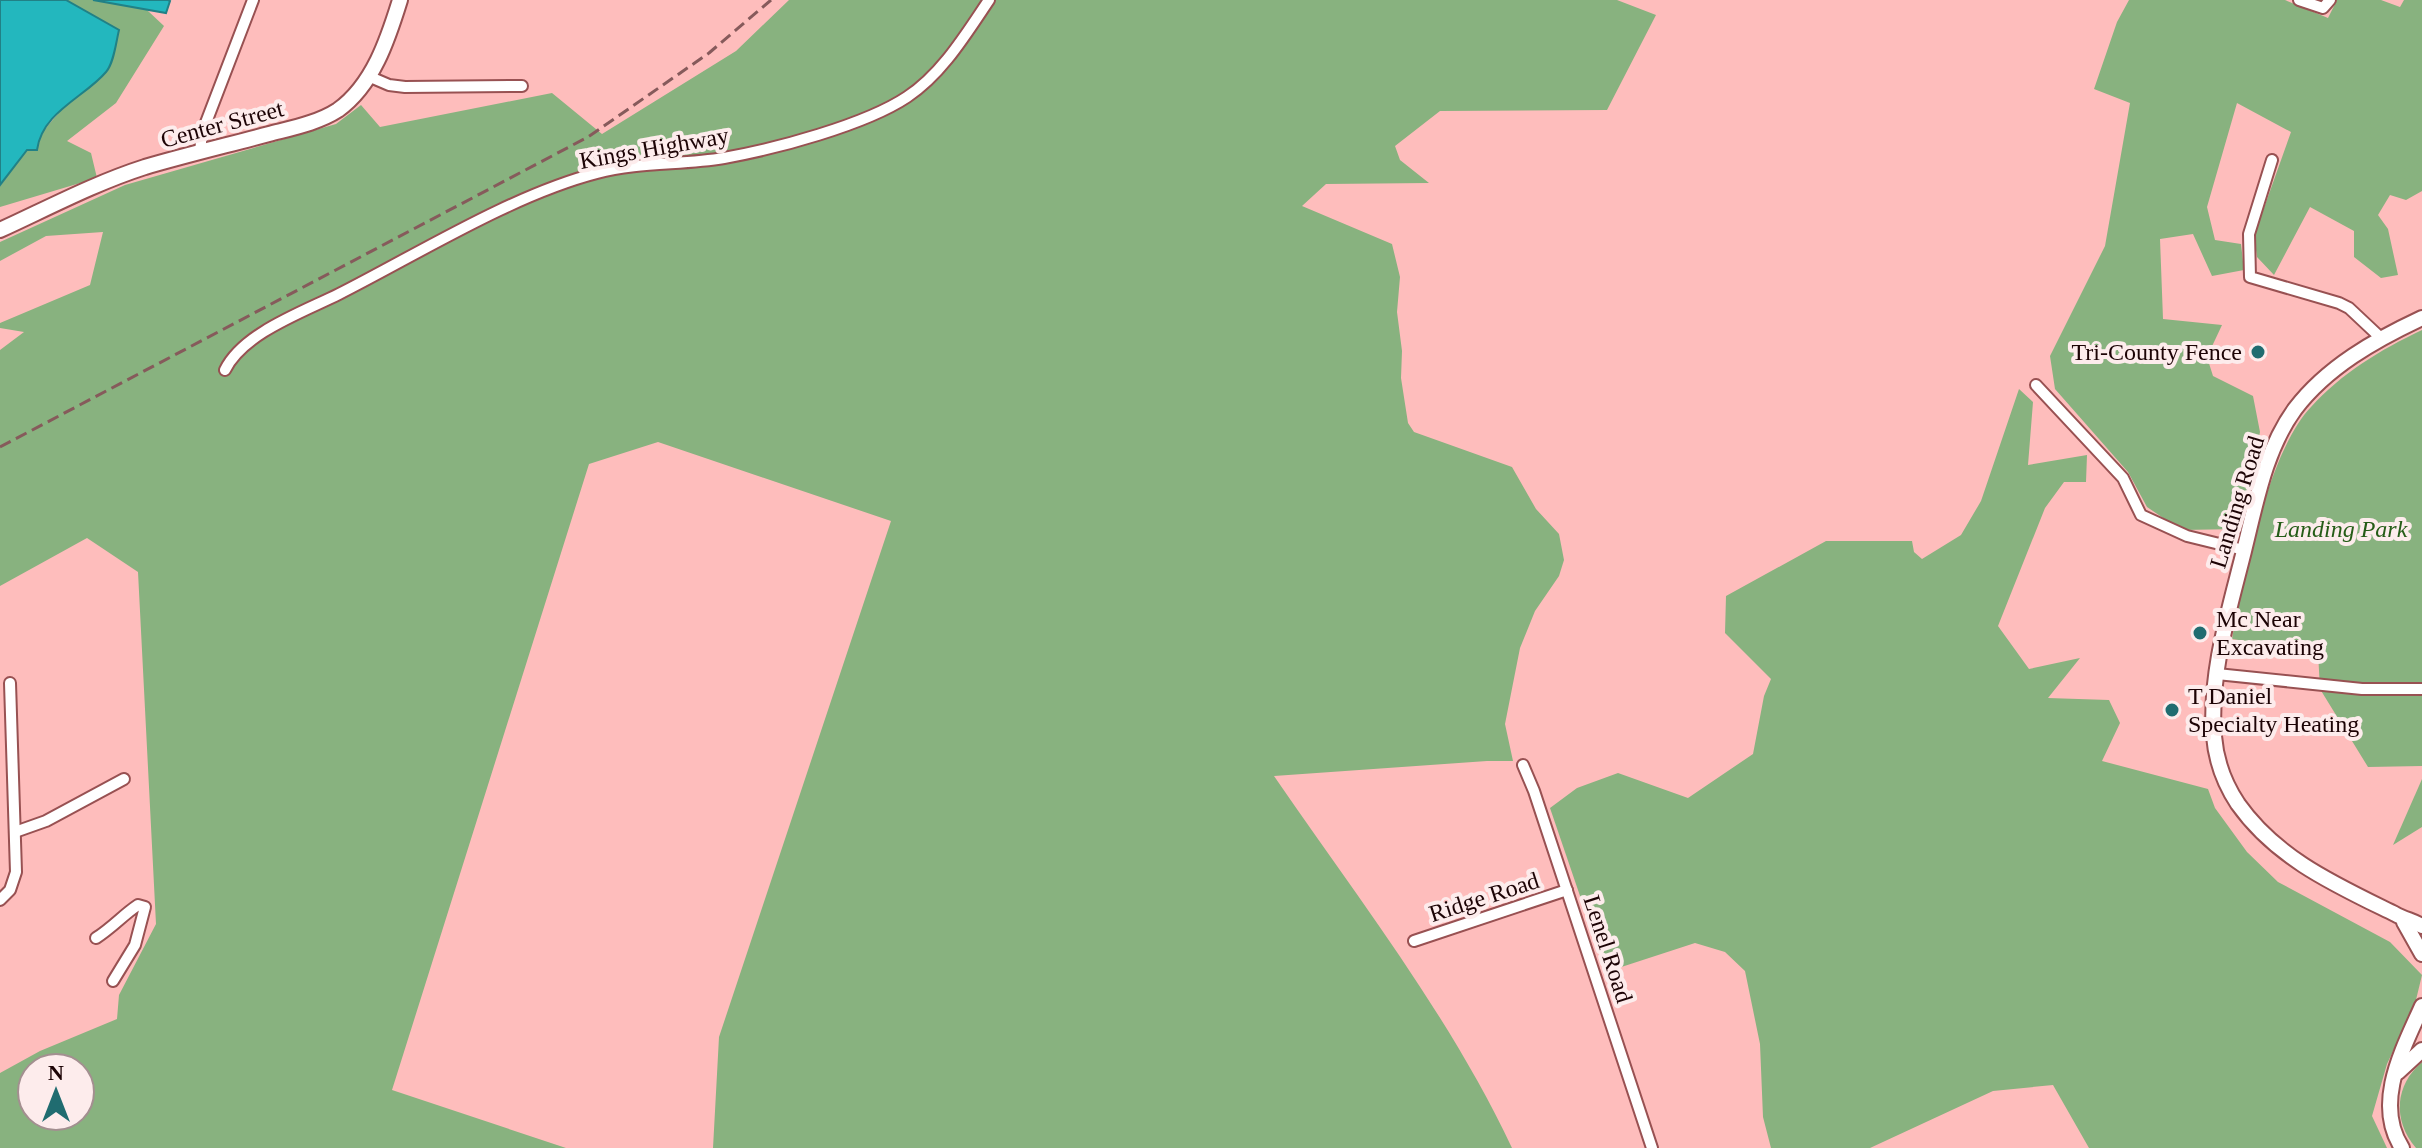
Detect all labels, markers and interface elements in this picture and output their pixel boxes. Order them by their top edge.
street label: Center Street [158,95,287,153]
street label: Kings Highway [577,122,731,174]
place label: Tri-County Fence [2072,339,2242,365]
marker: Tri-County Fence [2249,343,2267,361]
street label: Landing Road [2205,433,2269,571]
park label: Landing Park [2274,516,2408,542]
place label: Mc Near Excavating [2216,606,2324,660]
marker: Mc Near Excavating [2191,624,2209,642]
place label: T Daniel Specialty Heating [2188,683,2359,737]
marker: T Daniel Specialty Heating [2163,701,2181,719]
street label: Ridge Road [1426,867,1542,927]
street label: Lenel Road [1578,892,1638,1006]
north arrow [16,1052,96,1132]
text: N [48,1060,64,1085]

